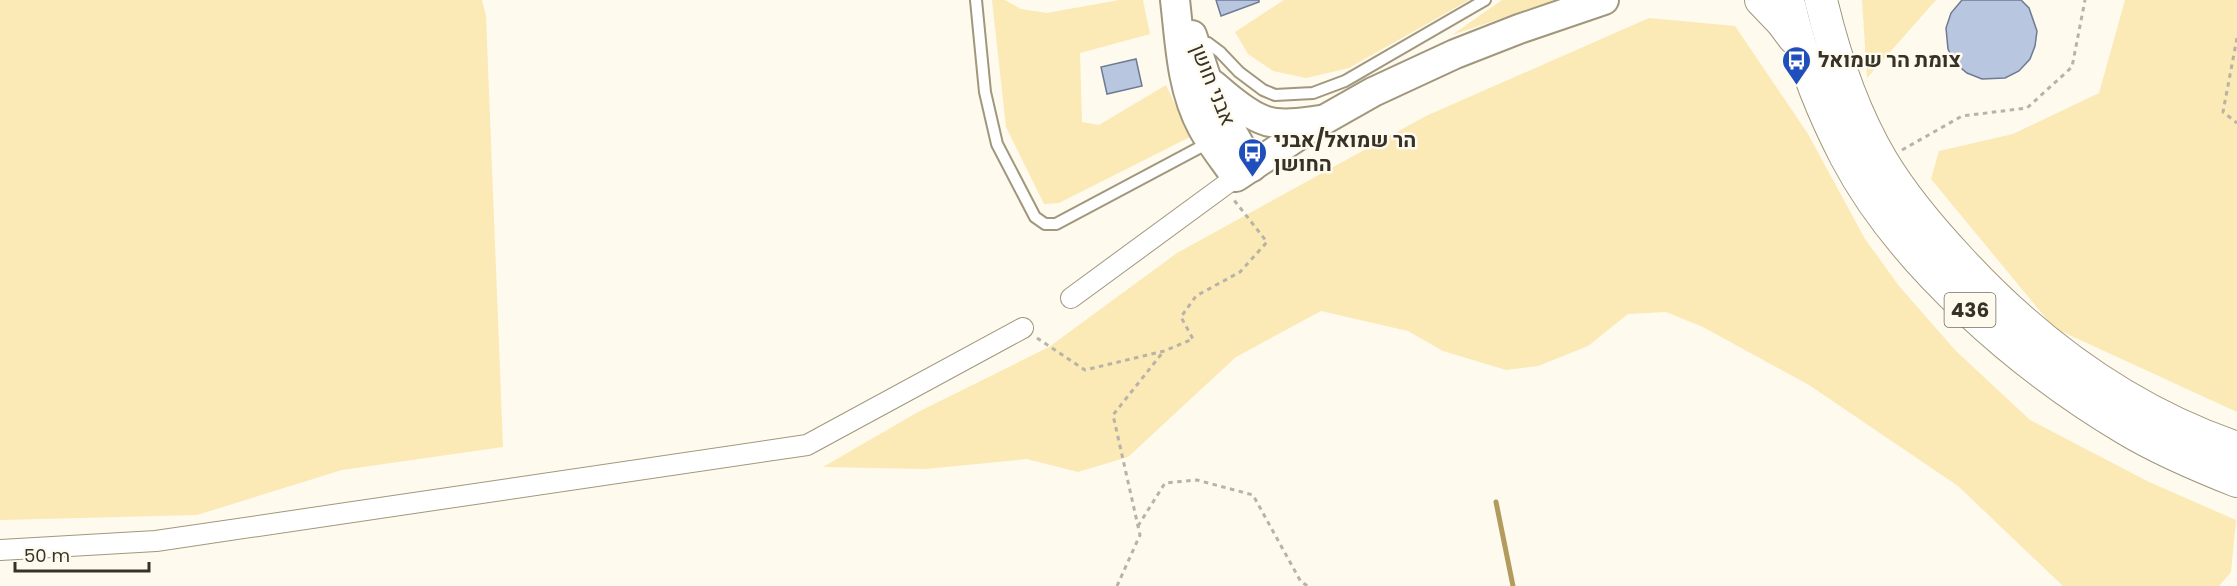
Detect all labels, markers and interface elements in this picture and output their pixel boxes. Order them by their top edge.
street label: אבני חושן [1184,40,1243,130]
bus stop icon: צומת הר שמואל [1781,44,1813,86]
place label: צומת הר שמואל [1818,45,1961,74]
place label: הר שמואל/אבני החושן [1274,125,1416,178]
bus stop icon: הר שמואל/אבני החושן [1237,136,1269,178]
road number: 436 [1944,293,1996,327]
scale bar [15,535,148,573]
text: 50 m [24,543,70,568]

